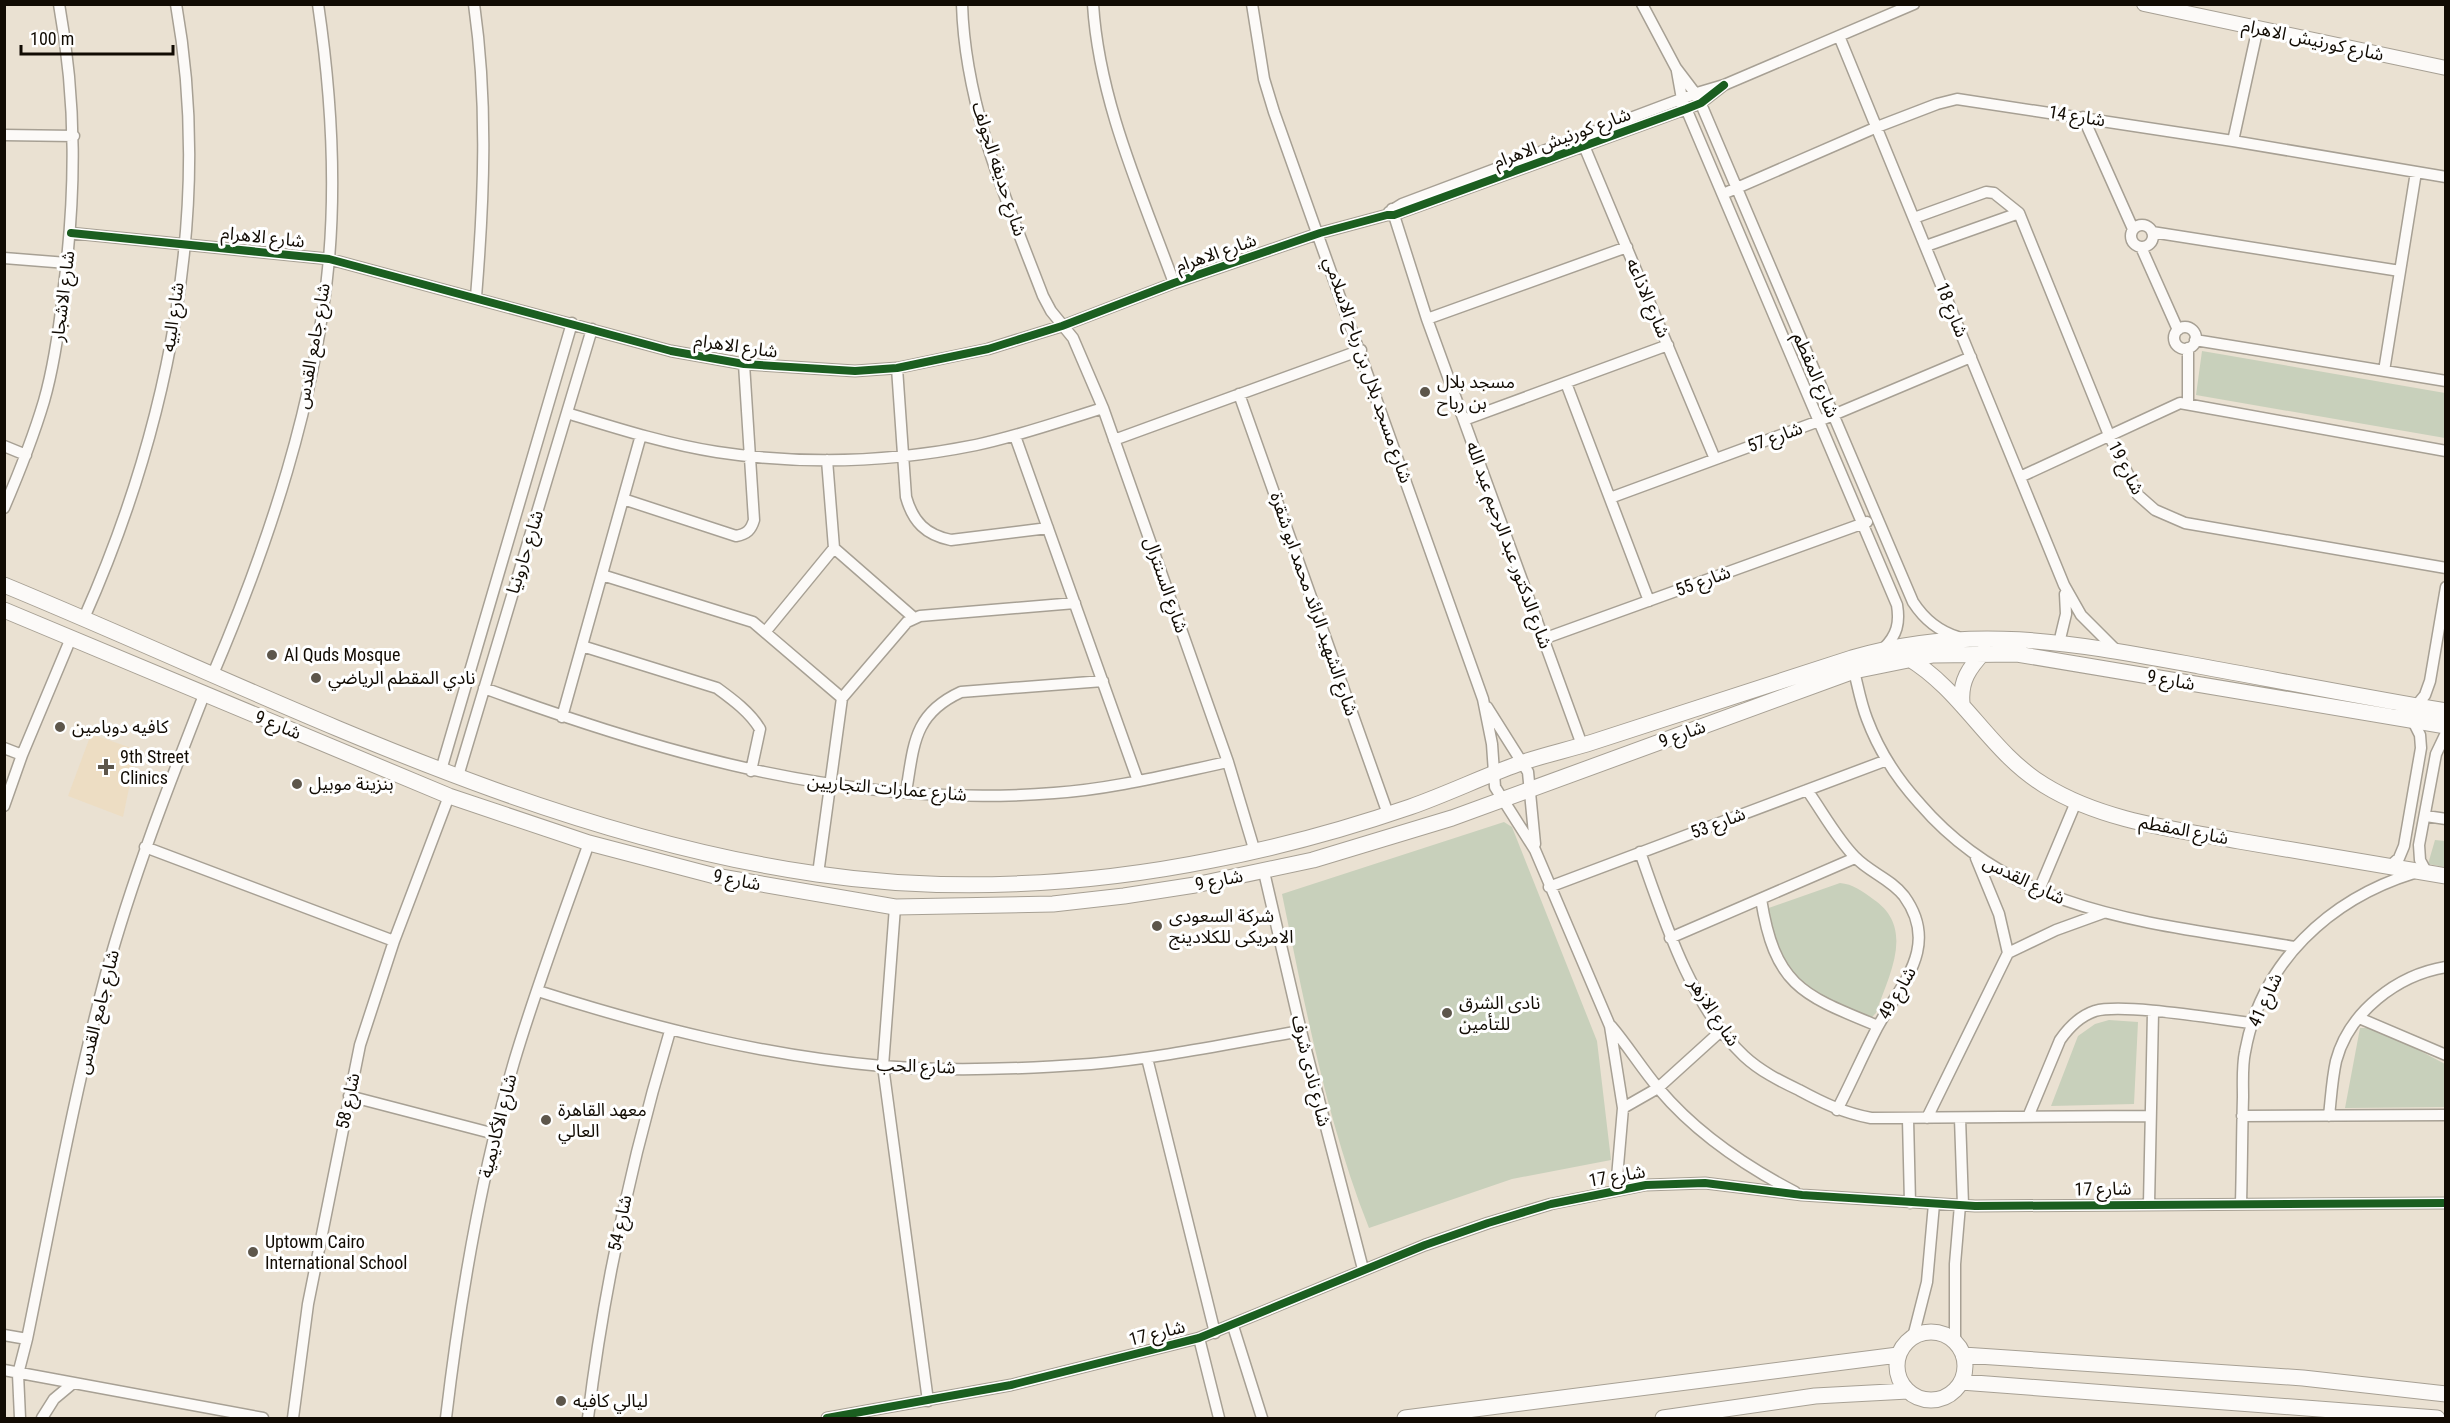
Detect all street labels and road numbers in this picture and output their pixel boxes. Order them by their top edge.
street label: شارع كورنيش الاهرام [2239,14,2386,69]
street label: شارع حديقه الجولف [964,99,1031,240]
street label: شارع 14 [2047,101,2107,134]
street label: شارع كورنيش الاهرام [1490,103,1635,176]
street label: شارع الاهرام [220,222,306,255]
street label: شارع الاهرام [1173,229,1260,280]
street label: شارع الاشجار [46,249,82,344]
street label: شارع مسجد بلال بن رباح الاسلامي [1316,254,1417,487]
street label: شارع الاذاعه [1619,255,1675,342]
street label: شارع 18 [1928,279,1973,342]
street label: شارع البيه [157,281,192,354]
street label: شارع جامع القدس [291,281,338,411]
street label: شارع الاهرام [692,329,779,366]
street label: شارع المقطم [1785,329,1844,422]
street label: شارع 57 [1744,417,1807,460]
street label: شارع الدكتور عبد الرحيم عبد الله [1458,438,1557,653]
street label: شارع 19 [2101,438,2149,500]
street label: شارع الشهيد الرائد محمد ابو شقرة [1263,489,1363,720]
street label: شارع حارونيا [502,507,551,597]
street label: شارع السنترال [1137,534,1193,637]
street label: شارع 55 [1672,561,1735,604]
street label: شارع 9 [2145,665,2197,698]
street label: شارع 9 [250,706,304,747]
street label: شارع 9 [1656,715,1709,755]
street label: شارع عمارات التجاريين [806,770,968,809]
street label: شارع 53 [1687,803,1750,846]
street label: شارع المقطم [2137,811,2230,852]
street label: شارع القدس [1978,851,2069,912]
street label: شارع 9 [711,865,763,898]
street label: شارع 9 [1193,865,1245,898]
street label: شارع جامع القدس [72,948,127,1077]
street label: شارع 49 [1873,963,1923,1025]
street label: شارع 41 [2243,970,2290,1032]
street label: شارع الازهر [1681,973,1744,1052]
street label: شارع نادى شرف [1284,1013,1335,1130]
street label: شارع الحب [876,1054,956,1081]
street label: شارع 58 [331,1071,368,1132]
street label: شارع الأكاديمية [474,1072,524,1181]
street label: شارع 17 [1587,1160,1647,1195]
street label: شارع 17 [2074,1178,2132,1203]
street label: شارع 54 [603,1193,640,1254]
street label: شارع 17 [1127,1315,1188,1353]

